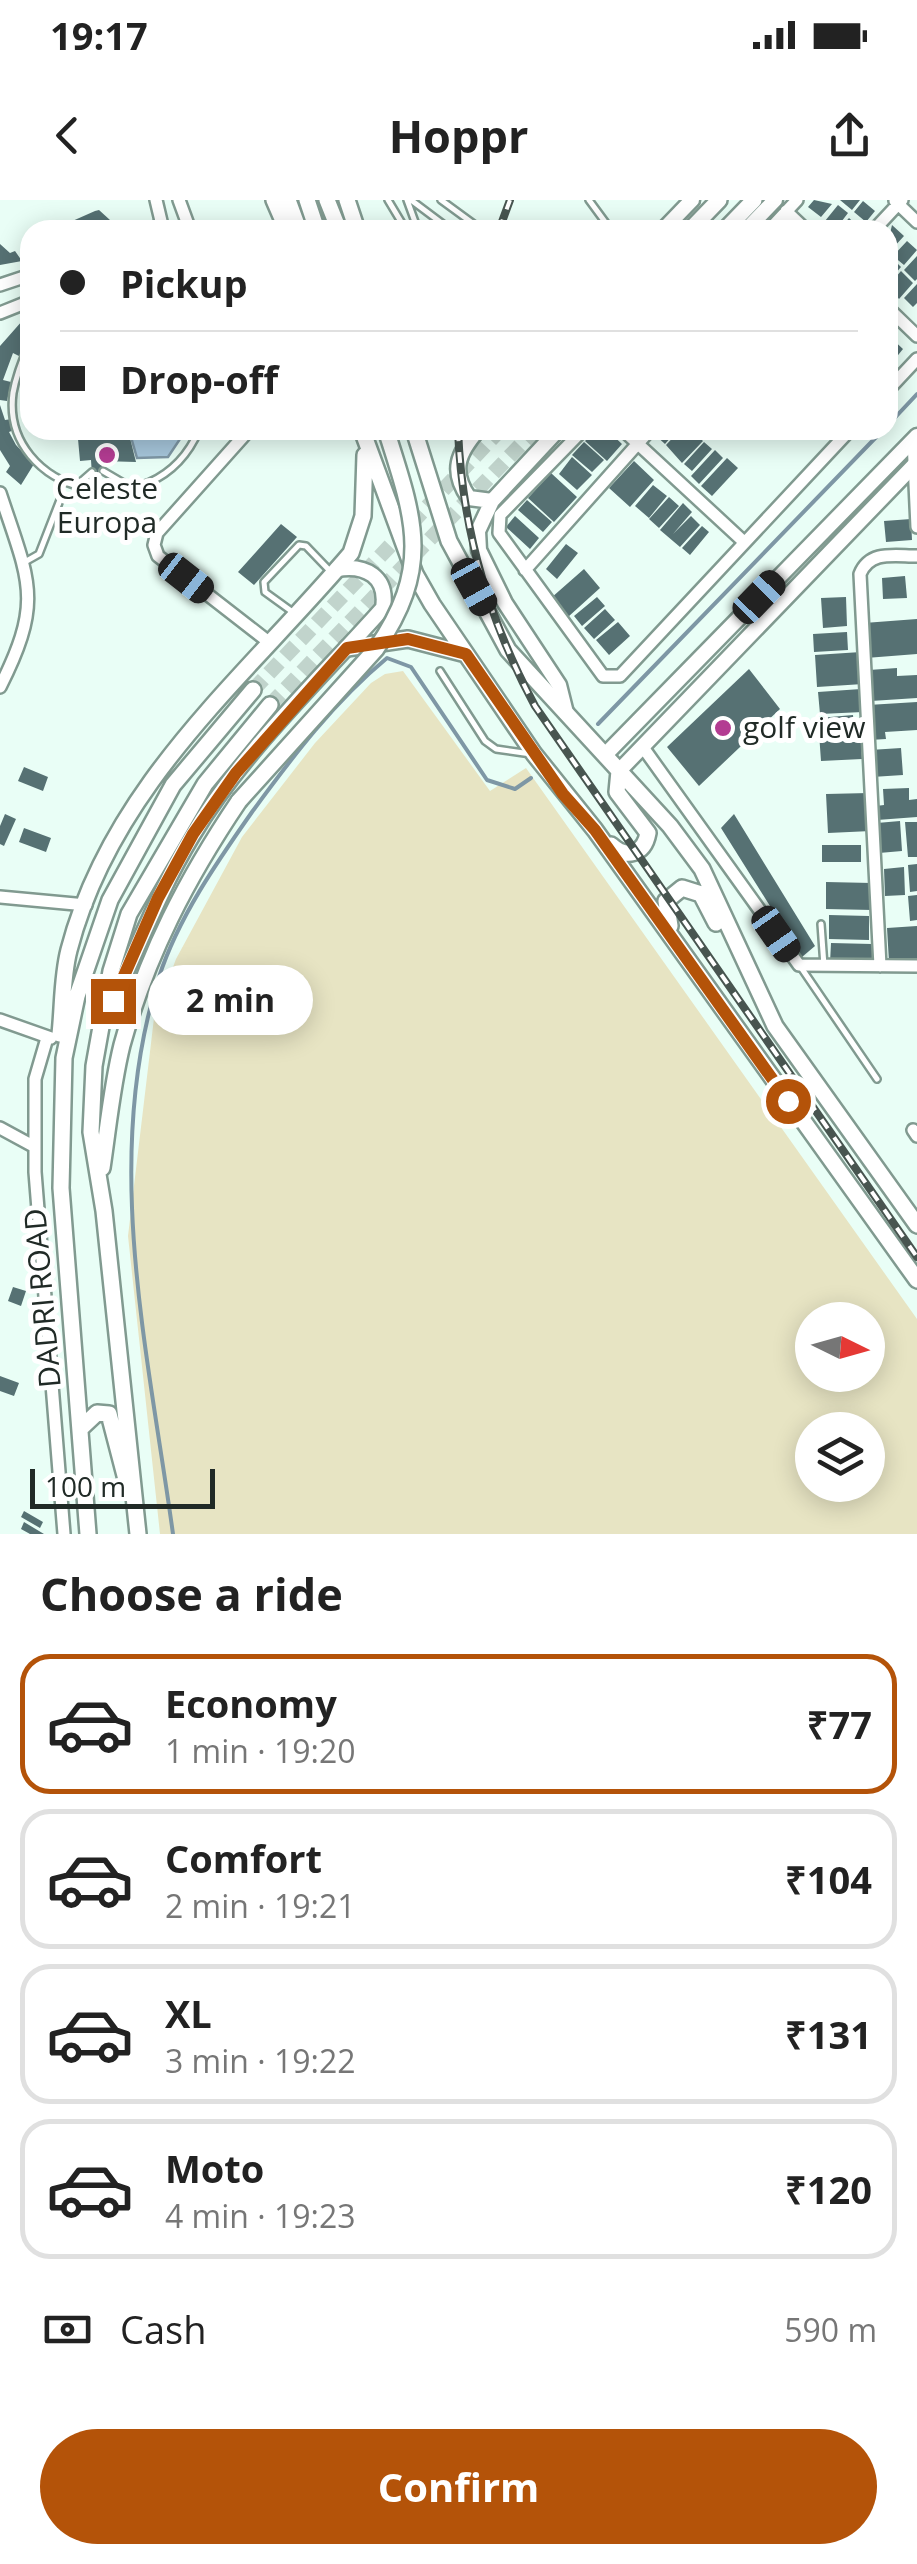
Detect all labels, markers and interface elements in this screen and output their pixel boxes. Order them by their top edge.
text: 19:17 [50,9,148,61]
text: Hoppr [389,105,528,166]
icon: back [40,108,95,163]
icon: share [822,108,877,163]
text: Pickup [120,257,248,309]
text: Drop-off [120,353,278,405]
marker: Celeste Europa [96,444,118,466]
place label: Celeste Europa [56,467,158,542]
car [153,548,219,608]
car [446,553,502,621]
car [727,565,791,629]
place label: golf view [743,706,865,747]
marker: golf view [712,717,734,739]
car [747,901,805,967]
callout: 2 min [148,966,313,1036]
text: 2 min [186,978,275,1021]
route end [91,979,136,1024]
route start [766,1079,811,1124]
street label: DADRI ROAD [13,1207,70,1389]
north arrow [795,1302,885,1392]
map controls [795,1302,885,1502]
button: layers [795,1412,885,1502]
scale bar [30,1464,215,1508]
text: 100 m [45,1467,126,1505]
text: Choose a ride [40,1563,343,1624]
text: Economy [165,1677,337,1729]
icon: car [45,1679,135,1769]
text: ₹77 [807,1698,872,1750]
text: 1 min · 19:20 [165,1729,356,1772]
text: Comfort [165,1832,322,1884]
icon: car [45,1834,135,1924]
text: ₹104 [785,1853,872,1905]
text: 2 min · 19:21 [165,1884,356,1927]
text: XL [165,1987,212,2039]
icon: car [45,1989,135,2079]
text: ₹131 [785,2008,872,2060]
text: 3 min · 19:22 [165,2039,356,2082]
text: Moto [165,2142,264,2194]
icon: car [45,2144,135,2234]
text: ₹120 [785,2163,872,2215]
text: 4 min · 19:23 [165,2194,356,2237]
icon: cash [40,2302,95,2357]
text: Cash [120,2303,206,2355]
text: 590 m [784,2308,877,2351]
button: Confirm [40,2429,877,2544]

